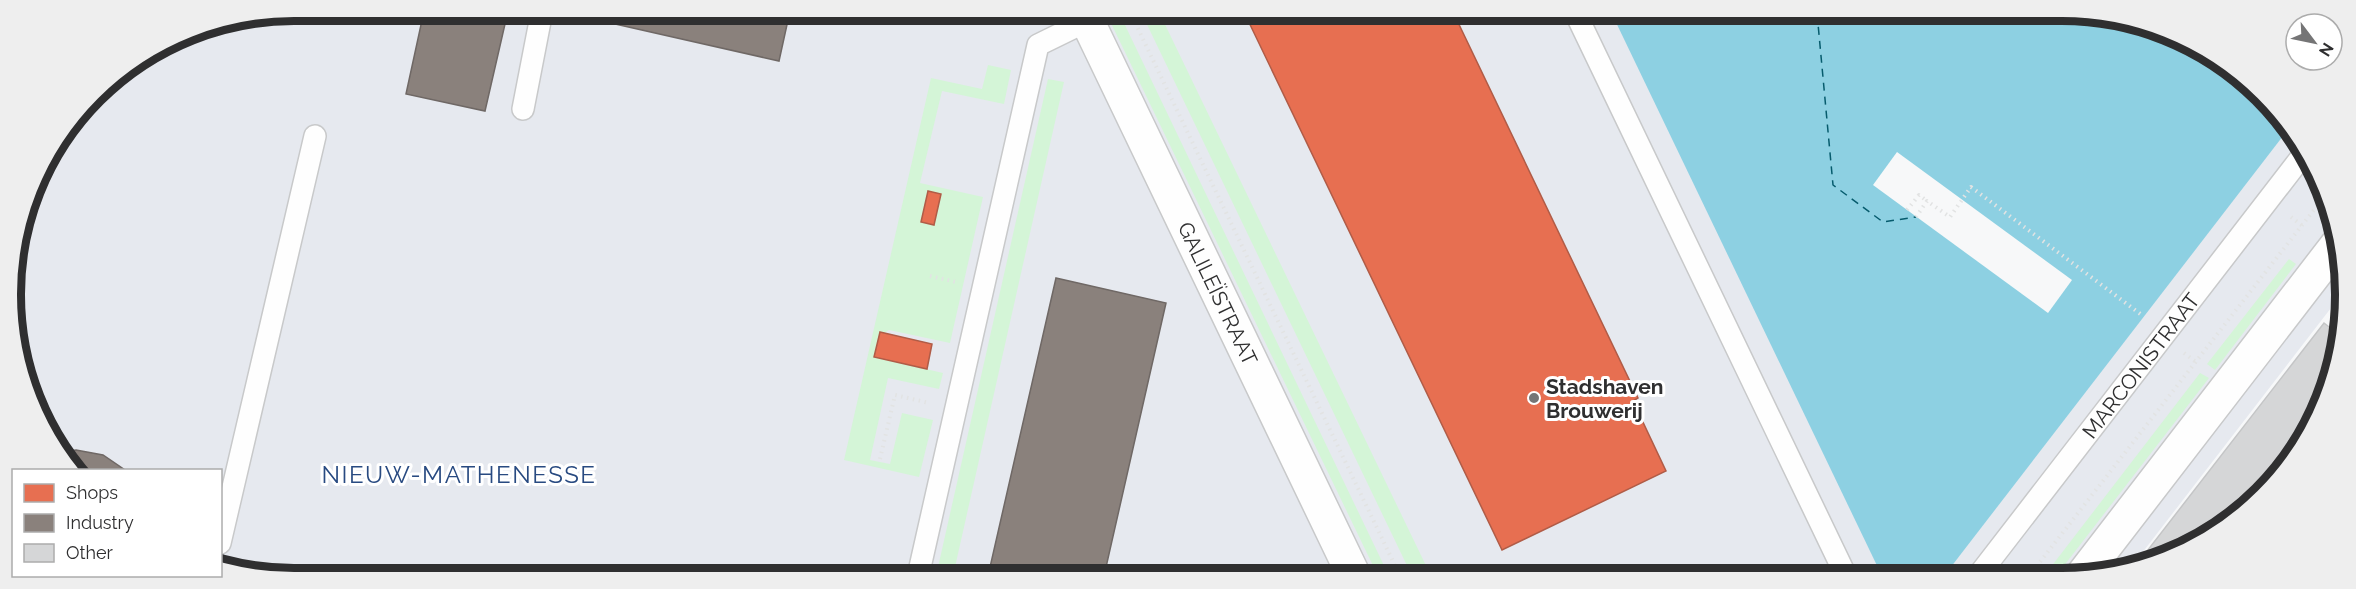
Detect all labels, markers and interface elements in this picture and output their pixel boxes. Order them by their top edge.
north arrow [2284,12,2344,72]
text: N [2315,39,2338,60]
street label: GALILEÏSTRAAT [1173,218,1263,369]
street label: MARCONISTRAAT [2077,288,2205,443]
place label: Stadshaven Brouwerij [1546,374,1663,423]
marker: Stadshaven Brouwerij [1527,391,1541,405]
district label: NIEUW-MATHENESSE [322,460,596,489]
legend [12,469,222,577]
text: Shops [66,482,118,503]
text: Industry [66,512,134,533]
text: Other [66,542,114,563]

